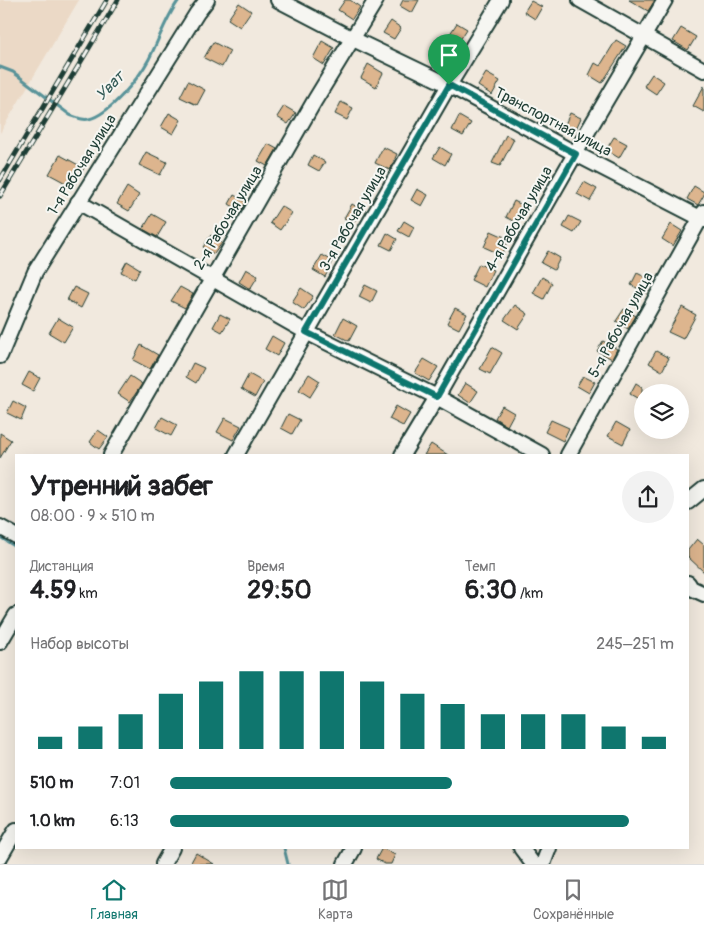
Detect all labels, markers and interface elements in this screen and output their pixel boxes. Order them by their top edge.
pin [428,34,470,85]
icon: arrive [435,41,463,69]
water label: Уват [91,66,130,105]
street label: Транспортная улица [491,83,615,161]
street label: 1-я Рабочая улица [43,111,121,219]
street label: 2-я Рабочая улица [189,163,267,273]
street label: 3-я Рабочая улица [315,163,391,275]
street label: 4-я Рабочая улица [481,163,557,275]
street label: 5-я Рабочая улица [584,269,658,381]
map controls [634,384,689,439]
button: layers [634,384,689,439]
text: Утренний забег [30,469,213,504]
button: share [622,471,674,523]
text: 08:00 · 9 × 510 m [30,506,155,526]
text: Дистанция [30,558,94,575]
text: Время [247,558,285,575]
text: Темп [465,558,496,575]
text: 4.59 [30,575,76,606]
text: 29:50 [247,575,311,606]
text: 6:30 [465,575,517,606]
text: km [76,585,98,602]
text: /km [517,585,543,602]
text: Набор высоты [30,634,129,654]
text: 245–251 m [596,634,674,654]
text: 510 m [30,773,74,793]
text: 7:01 [110,773,140,793]
text: 1.0 km [30,811,75,831]
text: 6:13 [110,811,139,831]
tab: Главная [90,876,138,923]
tab: Карта [318,876,353,923]
tab: Сохранённые [533,876,614,923]

